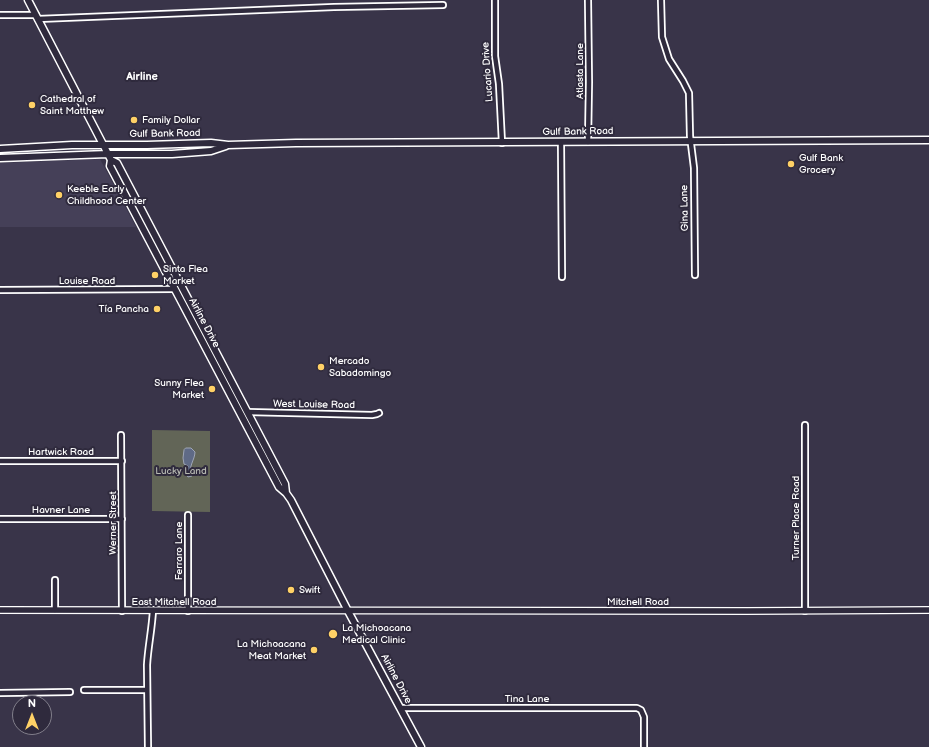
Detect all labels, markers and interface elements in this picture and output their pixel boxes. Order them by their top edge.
street label: Lucario Drive [480,42,496,102]
street label: Atlasta Lane [574,43,586,99]
district label: Airline [126,70,158,84]
place label: Cathedral of Saint Matthew [40,93,104,116]
marker: Cathedral of Saint Matthew [27,100,37,110]
place label: Family Dollar [142,114,200,126]
marker: Family Dollar [129,115,139,125]
street label: Gulf Bank Road [542,125,614,139]
street label: Gulf Bank Road [129,127,201,141]
place label: Gulf Bank Grocery [799,152,843,176]
marker: Gulf Bank Grocery [786,159,796,169]
place label: Keeble Early Childhood Center [67,183,146,206]
street label: Gina Lane [679,185,691,231]
marker: Keeble Early Childhood Center [54,190,64,200]
place label: Sinta Flea Market [163,263,208,286]
marker: Sinta Flea Market [150,270,160,280]
street label: Louise Road [59,275,115,287]
street label: Airline Drive [186,296,222,350]
place label: Tía Pancha [99,303,149,315]
marker: Tía Pancha [152,304,162,314]
place label: Mercado Sabadomingo [329,355,391,378]
marker: Mercado Sabadomingo [316,362,326,372]
place label: Sunny Flea Market [154,377,204,400]
marker: Sunny Flea Market [207,384,217,394]
street label: West Louise Road [273,398,355,412]
street label: Hartwick Road [28,446,94,458]
park label: Lucky Land [155,465,207,477]
street label: Turner Place Road [790,476,802,560]
street label: Werner Street [107,491,119,555]
street label: Havner Lane [32,504,90,516]
street label: Ferraro Lane [173,522,185,580]
place label: Swift [299,584,320,596]
marker: Swift [286,585,296,595]
street label: East Mitchell Road [132,596,216,608]
street label: Mitchell Road [607,596,669,608]
place label: La Michoacana Medical Clinic [342,622,411,646]
marker: La Michoacana Medical Clinic [327,628,339,640]
place label: La Michoacana Meat Market [237,638,306,662]
marker: La Michoacana Meat Market [309,645,319,655]
street label: Airline Drive [378,652,414,706]
street label: Tina Lane [505,693,549,705]
north arrow [12,695,52,735]
text: N [28,697,36,710]

